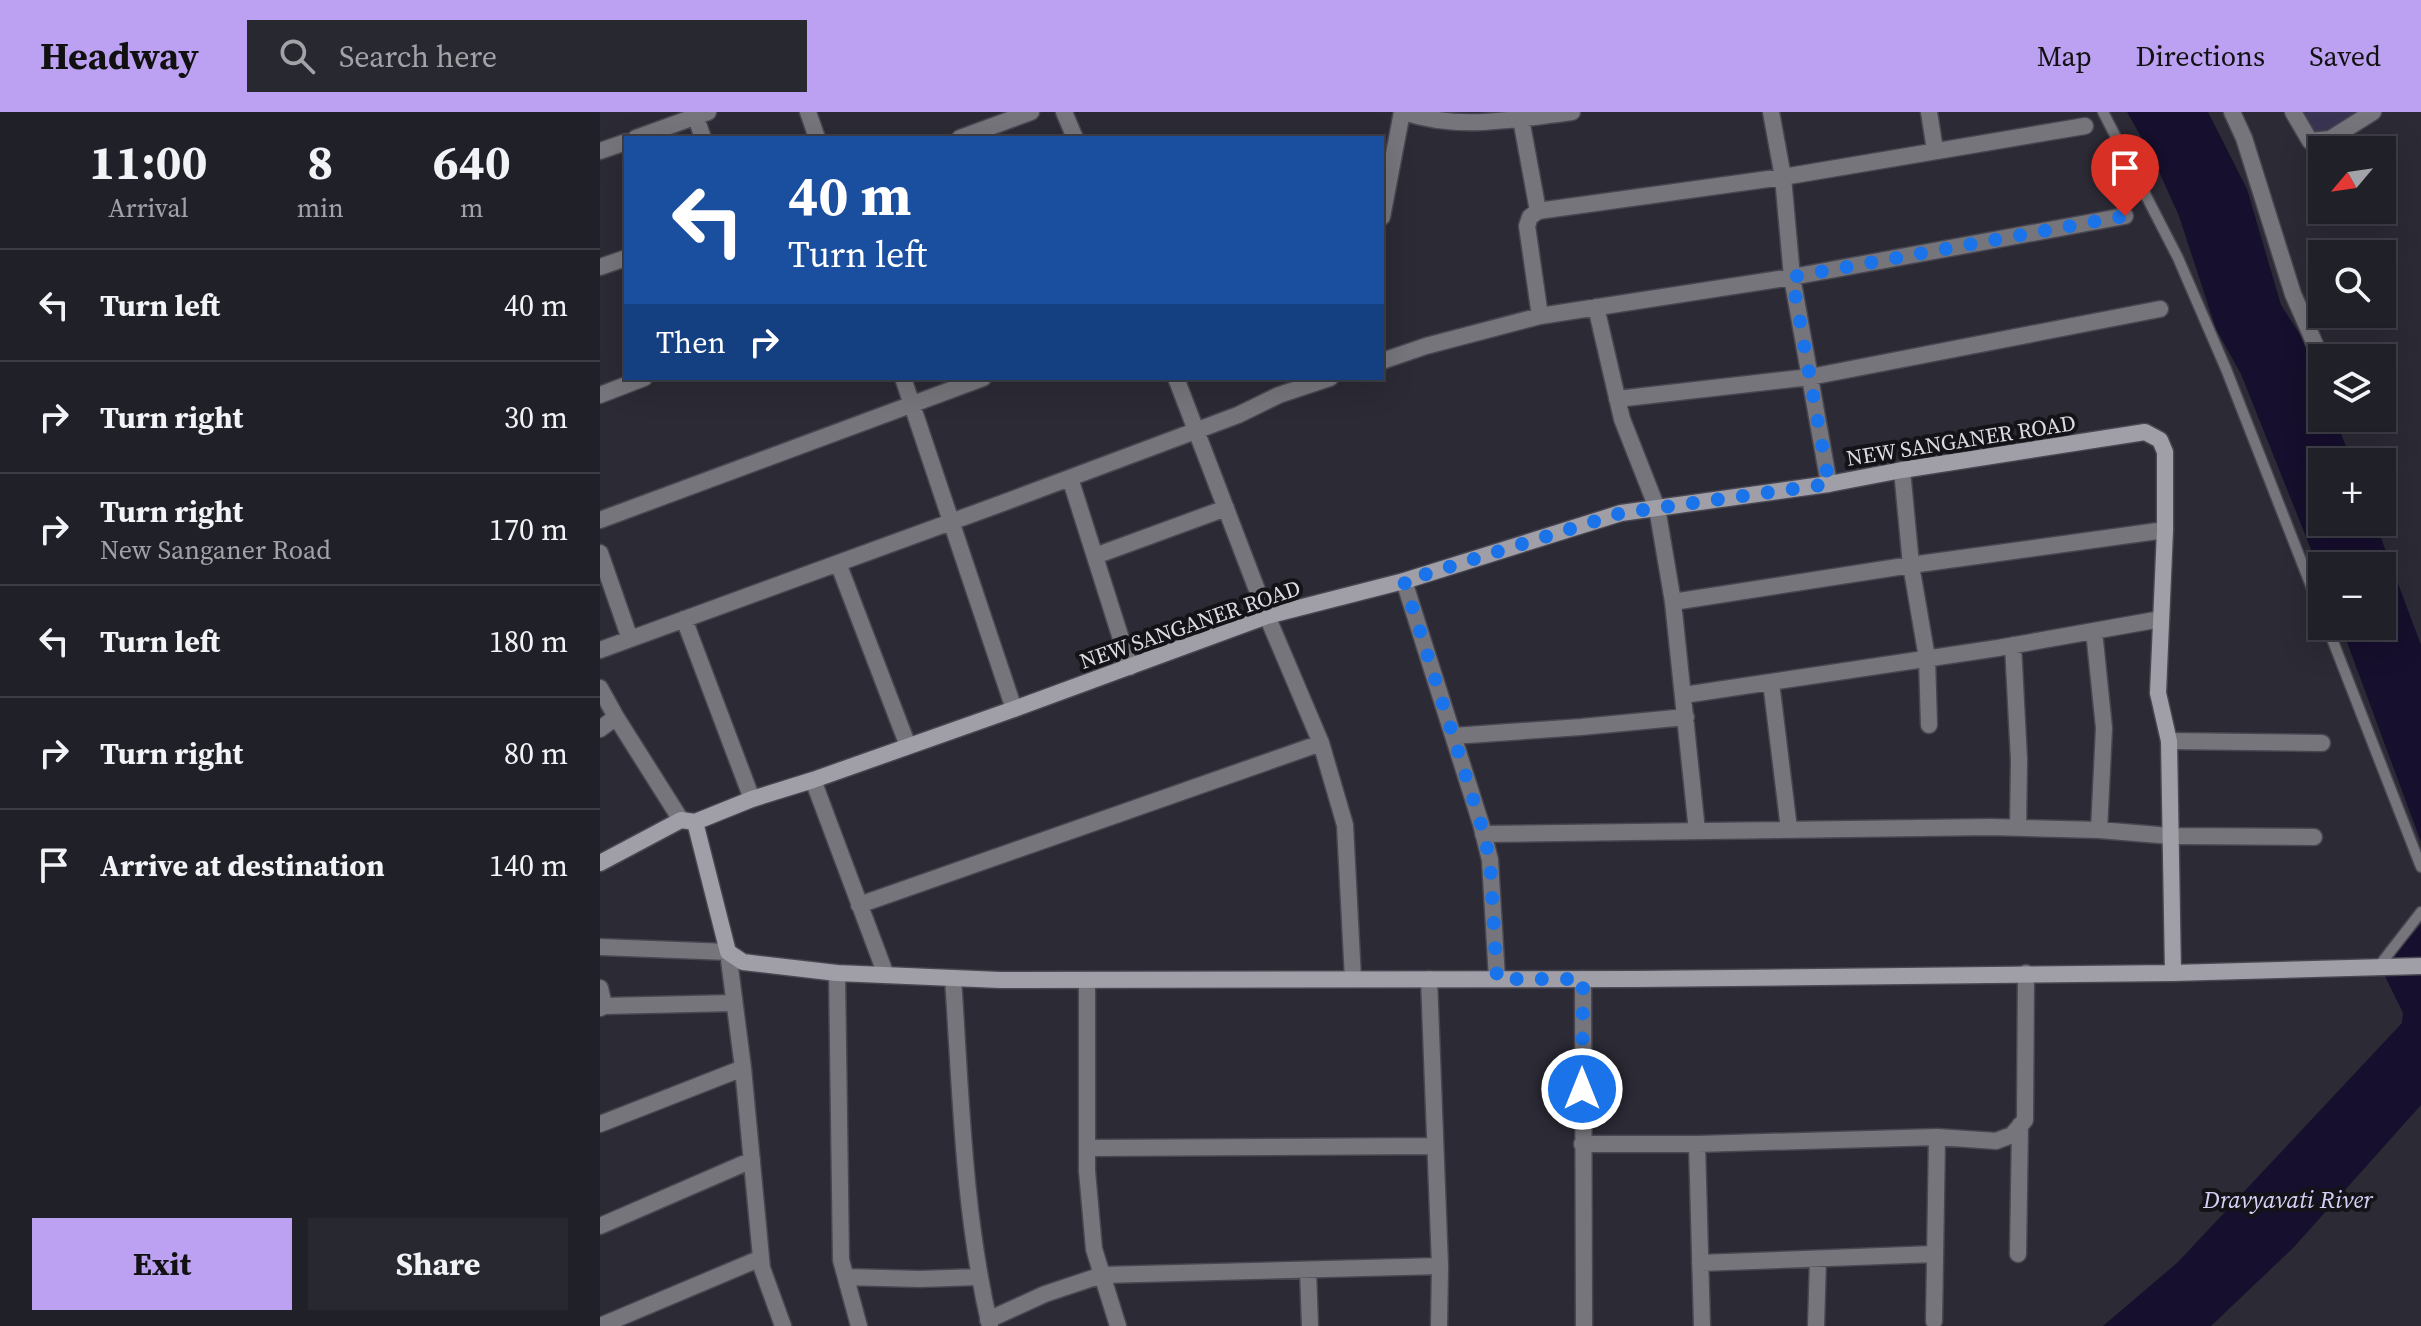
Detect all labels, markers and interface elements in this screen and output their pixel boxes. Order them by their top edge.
search box [247,20,807,92]
text: Headway [40,30,199,82]
icon: search [275,34,319,78]
text: Search here [339,36,497,77]
text: Map [2037,37,2092,75]
text: Directions [2136,37,2265,75]
text: Saved [2309,37,2381,75]
text: 11:00 [89,129,208,195]
text: 8 [307,129,333,195]
text: 640 [433,129,511,195]
pin [2091,134,2159,216]
north arrow [2308,136,2396,224]
map controls [2308,136,2396,640]
icon: arrive [2103,146,2147,190]
text: 40 m [788,157,911,234]
icon: left [656,168,760,272]
text: Arrival [108,190,189,226]
text: min [297,190,344,226]
text: m [460,190,484,226]
text: Turn left [788,230,927,279]
button: search [2308,240,2396,328]
icon: left [32,283,76,327]
text: Turn left [100,285,220,326]
text: 40 m [504,285,568,326]
icon: right [742,320,786,364]
text: Then [656,322,726,363]
button: layers [2308,344,2396,432]
icon: right [32,395,76,439]
text: Turn right [100,397,243,438]
text: 30 m [504,397,568,438]
street label: NEW SANGANER ROAD [1844,407,2078,473]
button: + [2308,448,2396,536]
text: Turn right [100,491,243,532]
icon: right [32,507,76,551]
text: 170 m [489,509,568,550]
text: New Sanganer Road [100,532,331,568]
button: − [2308,552,2396,640]
street label: NEW SANGANER ROAD [1076,572,1304,676]
icon: left [32,619,76,663]
text: Turn left [100,621,220,662]
text: 180 m [489,621,568,662]
icon: right [32,731,76,775]
text: Turn right [100,733,243,774]
text: 80 m [504,733,568,774]
icon: arrive [32,843,76,887]
text: Arrive at destination [100,845,385,886]
text: 140 m [489,845,568,886]
position arrow [1540,1047,1624,1131]
water label: Dravyavati River [2202,1183,2374,1216]
button: Exit [32,1218,292,1310]
button: Share [308,1218,568,1310]

